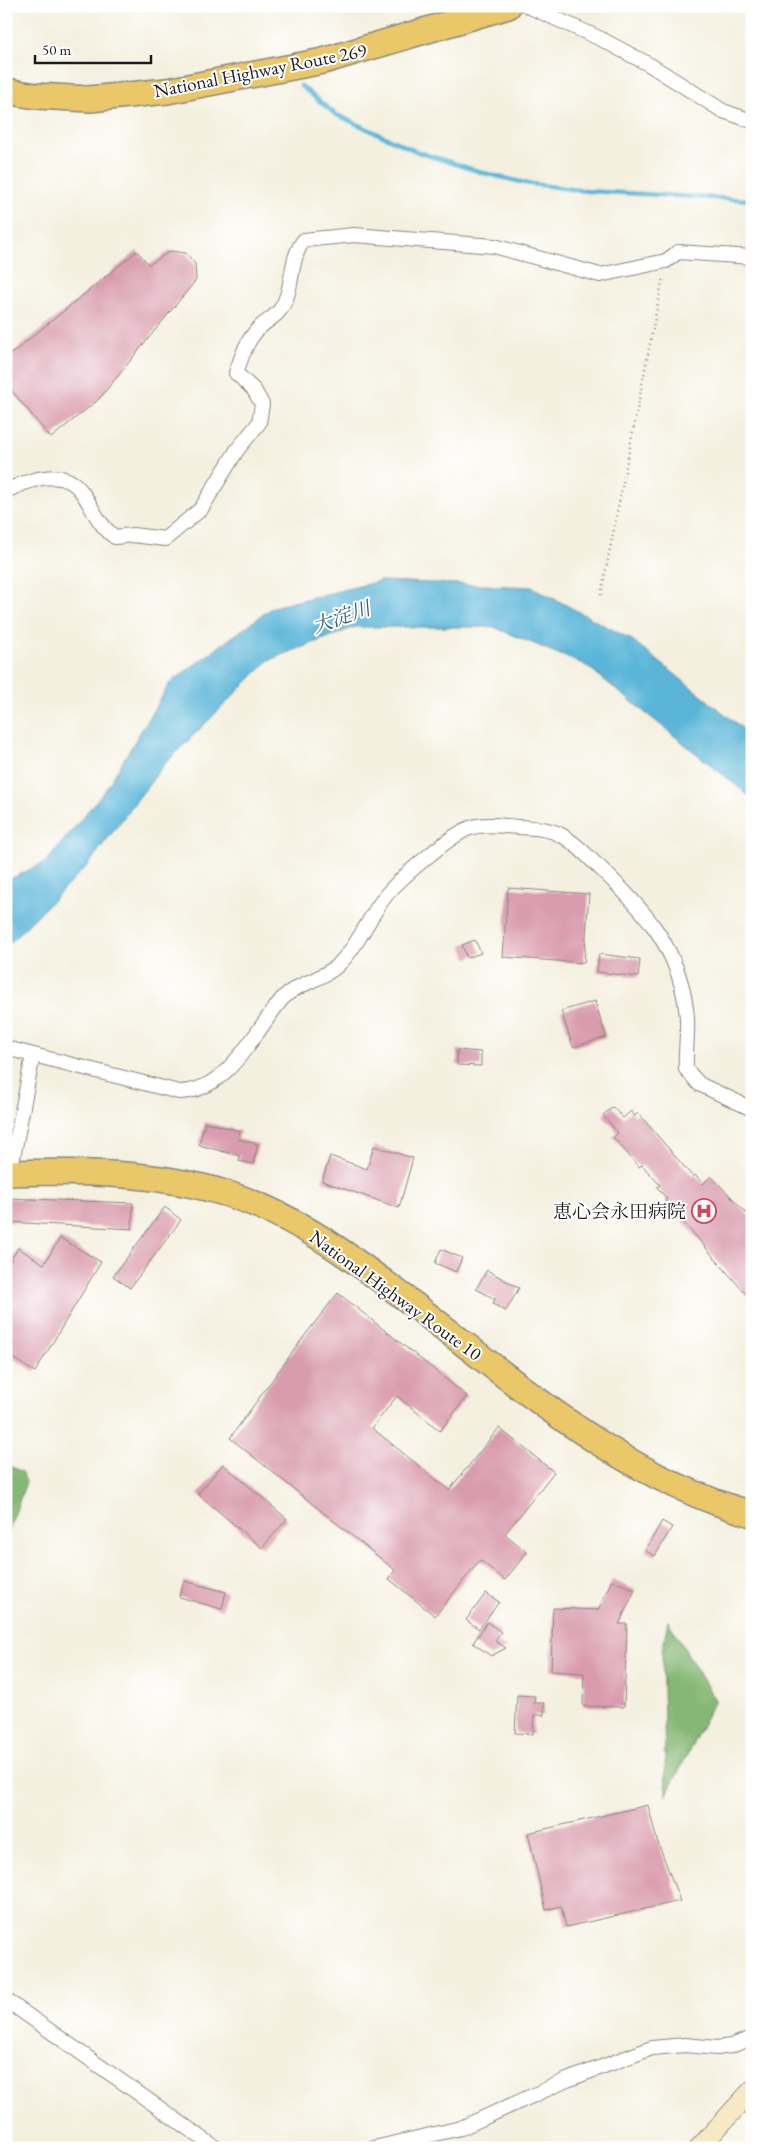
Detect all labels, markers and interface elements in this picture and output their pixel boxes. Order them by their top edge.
scale bar [35,32,151,64]
street label: National Highway Route 269 [152,38,368,103]
text: 50 m [42,40,71,59]
water label: 大淀川 [308,594,375,639]
hospital icon: 恵心会永田病院 [691,1198,717,1224]
place label: 恵心会永田病院 [553,1199,686,1224]
street label: National Highway Route 10 [305,1224,487,1366]

